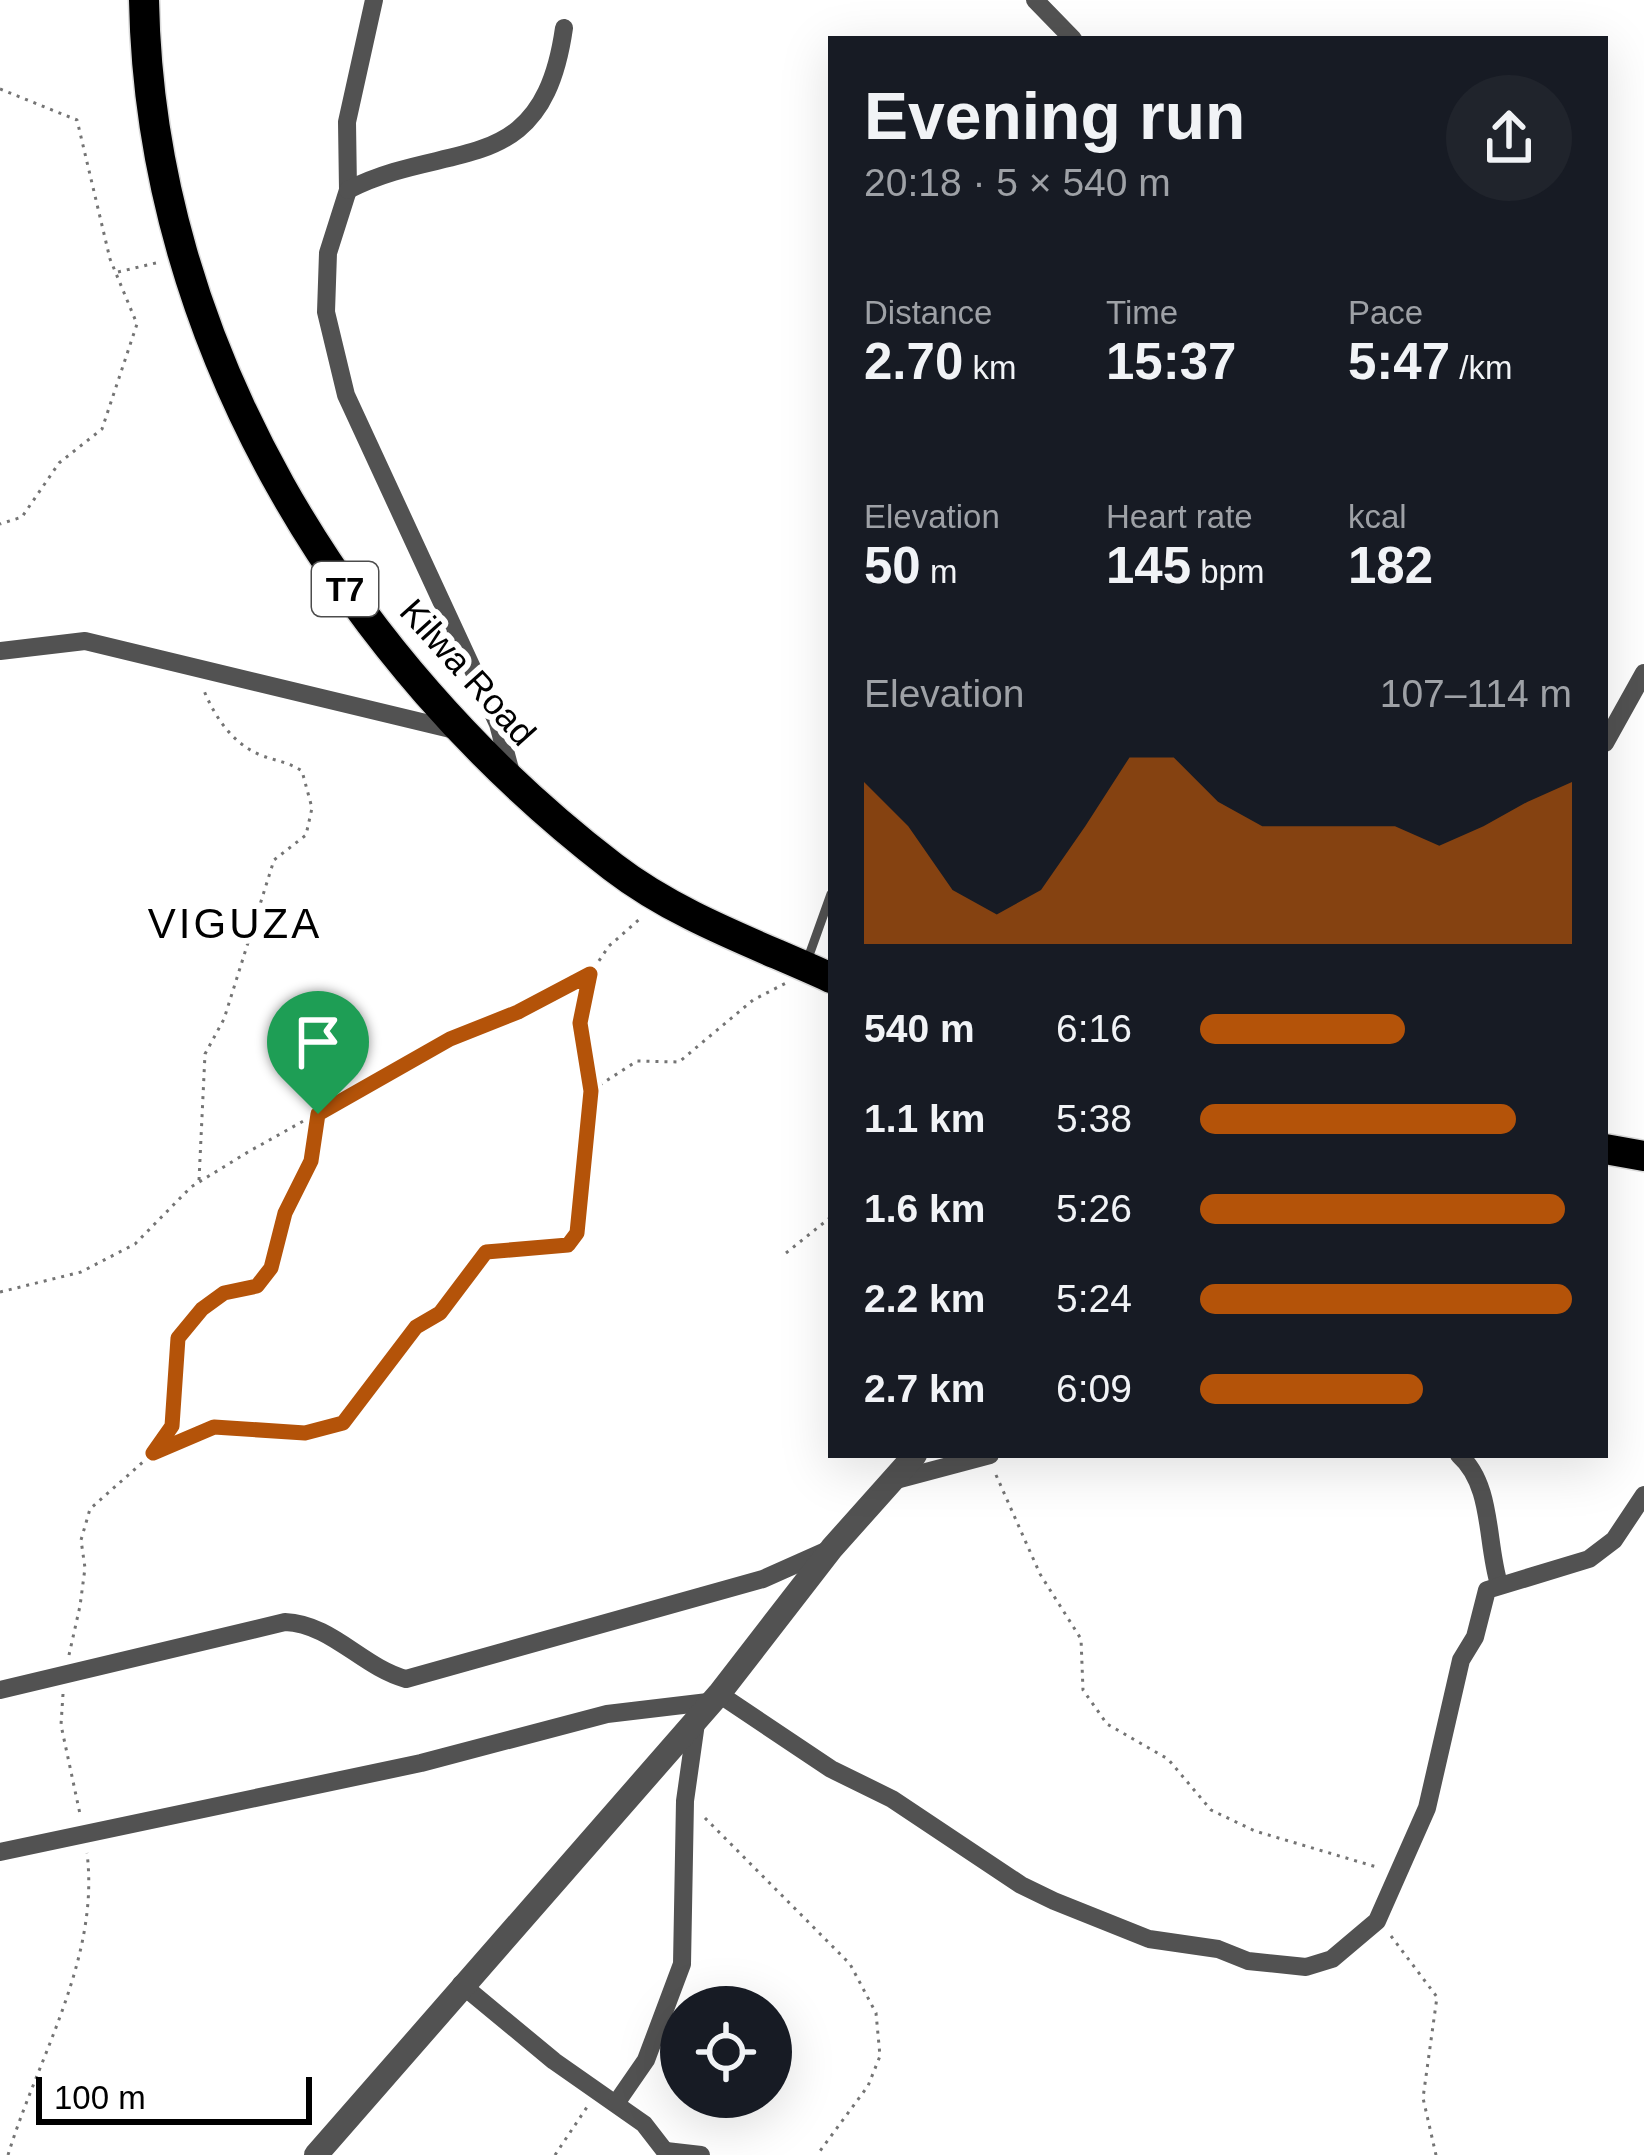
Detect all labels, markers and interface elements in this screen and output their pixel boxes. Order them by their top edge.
button: share [1446,75,1572,201]
text: Evening run [864,79,1245,153]
text: 20:18 · 5 × 540 m [864,161,1171,204]
text: Distance [864,294,992,331]
text: Time [1106,294,1178,331]
text: Pace [1348,294,1423,331]
text: 2.70 [864,333,963,390]
text: 15:37 [1106,333,1236,390]
text: 5:47 [1348,333,1450,390]
text: km [963,349,1016,386]
text: /km [1450,349,1512,386]
text: Elevation [864,498,1000,535]
text: Heart rate [1106,498,1253,535]
text: kcal [1348,498,1407,535]
text: 50 [864,537,921,594]
text: 145 [1106,537,1191,594]
text: 182 [1348,537,1433,594]
text: m [921,553,957,590]
text: bpm [1191,553,1264,590]
road number: T7 [312,562,378,616]
street label: Kilwa Road [392,591,544,753]
text: Elevation [864,672,1024,715]
text: 107–114 m [1380,672,1572,715]
district label: VIGUZA [148,900,322,947]
pin [267,991,369,1114]
text: 540 m [864,1007,975,1050]
text: 6:16 [1056,1007,1132,1050]
icon: arrive [285,1009,351,1075]
text: 1.1 km [864,1097,985,1140]
text: 5:38 [1056,1097,1132,1140]
text: 1.6 km [864,1187,985,1230]
text: 5:26 [1056,1187,1132,1230]
text: 2.2 km [864,1277,985,1320]
text: 5:24 [1056,1277,1132,1320]
text: 2.7 km [864,1367,985,1410]
text: 6:09 [1056,1367,1132,1410]
map controls [660,1986,792,2118]
button: locate [660,1986,792,2118]
scale bar [36,2071,312,2124]
text: 100 m [54,2079,146,2116]

